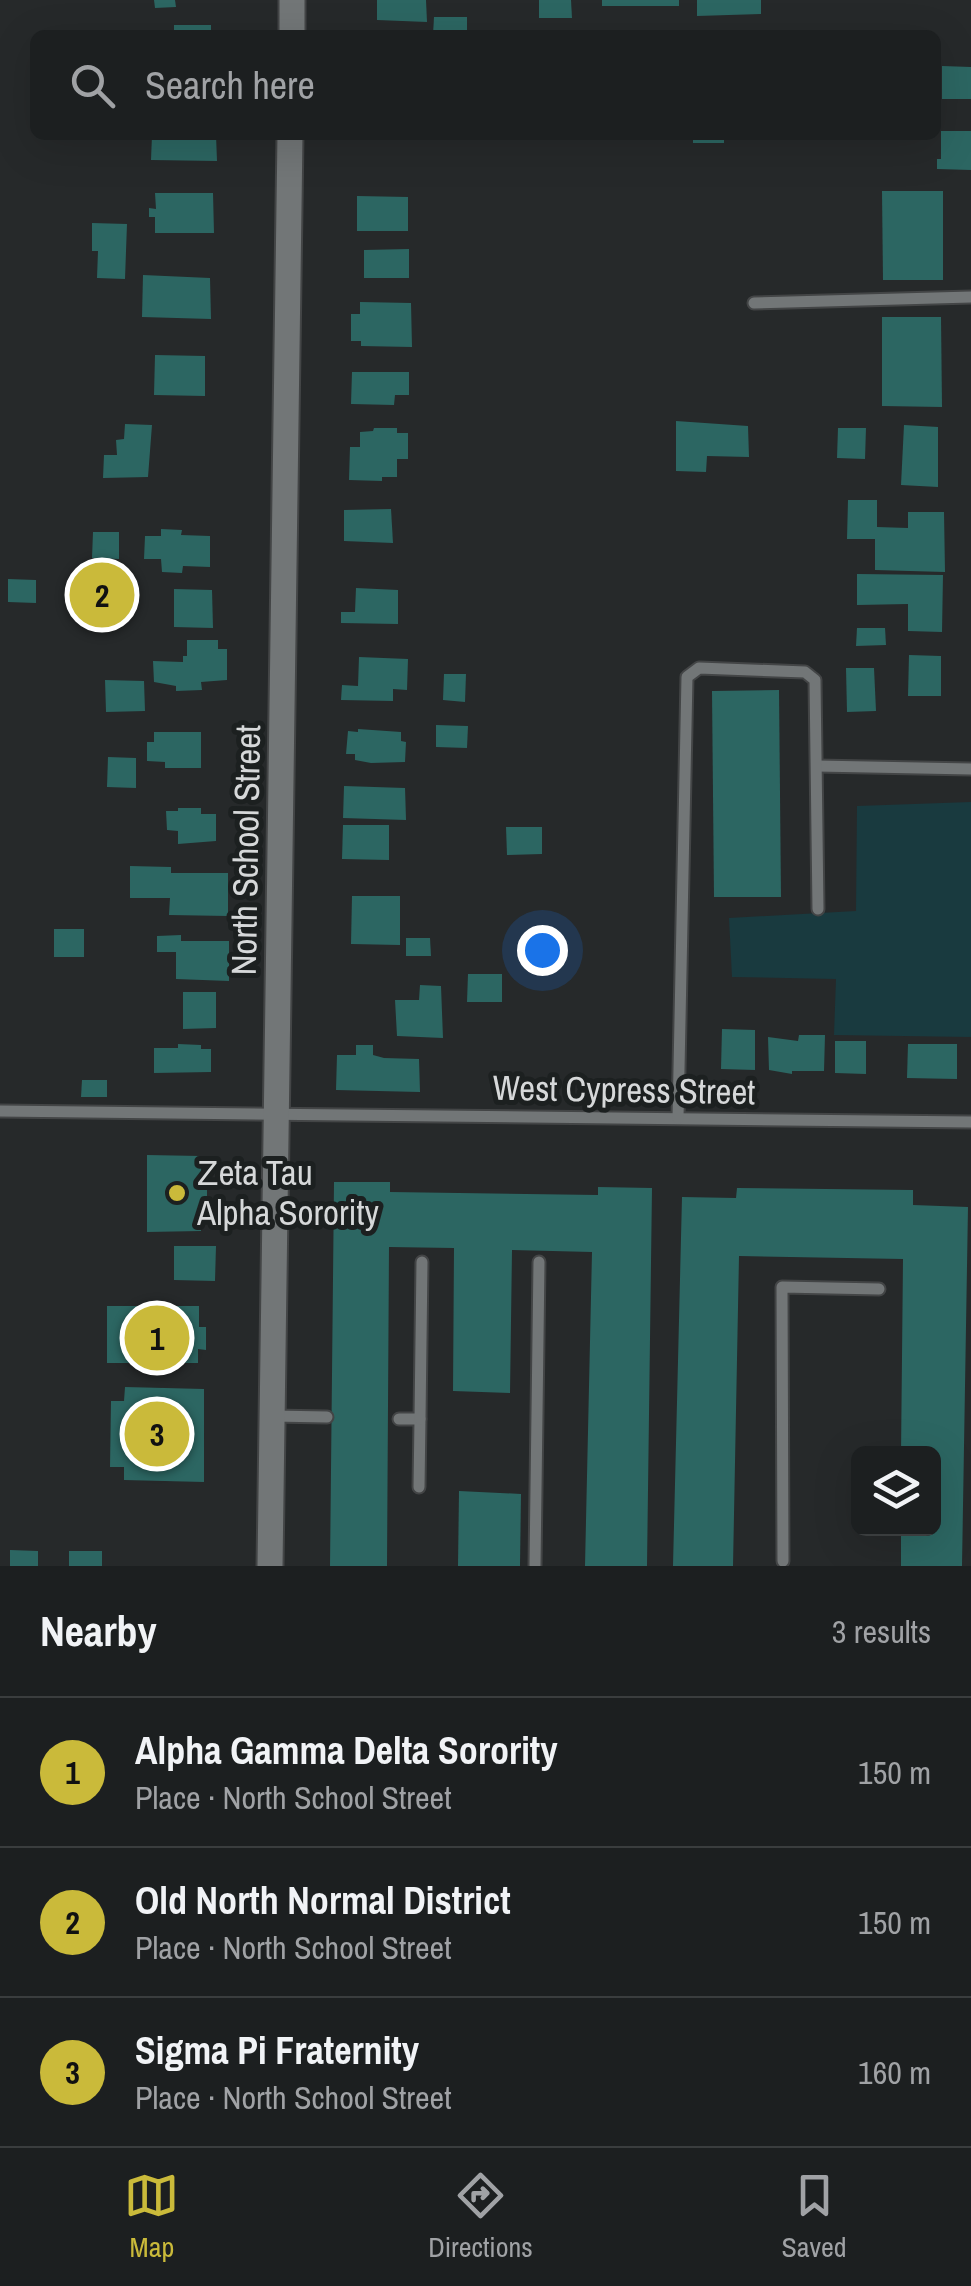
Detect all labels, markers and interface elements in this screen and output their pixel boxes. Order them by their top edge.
search box [30,30,941,140]
icon: search [65,58,120,113]
text: Search here [145,60,315,111]
pin: 2 [70,558,134,632]
street label: North School Street [220,724,271,976]
your location [517,925,568,976]
street label: West Cypress Street [492,1064,756,1115]
place label: Ζeta Tau Alpha Sorority [196,1149,380,1236]
marker: Ζeta Tau Alpha Sorority [166,1182,188,1204]
pin: 1 [124,1300,190,1376]
pin: 3 [124,1396,190,1472]
map controls [851,1446,941,1536]
button: layers [851,1446,941,1536]
text: Nearby [40,1603,157,1659]
text: 3 results [832,1610,931,1653]
text: Alpha Gamma Delta Sorority [135,1725,558,1776]
text: 1 [65,1751,80,1794]
text: 150 m [858,1751,931,1794]
text: Place · North School Street [135,1776,452,1819]
text: Old North Normal District [135,1875,511,1926]
text: 2 [65,1901,80,1944]
text: 150 m [858,1901,931,1944]
text: Place · North School Street [135,1926,452,1969]
text: Sigma Pi Fraternity [135,2025,419,2076]
text: 3 [65,2051,80,2094]
text: 160 m [858,2051,931,2094]
text: Place · North School Street [135,2076,452,2119]
tab: Map [124,2168,179,2266]
tab: Directions [428,2168,533,2266]
tab: Saved [782,2168,847,2266]

